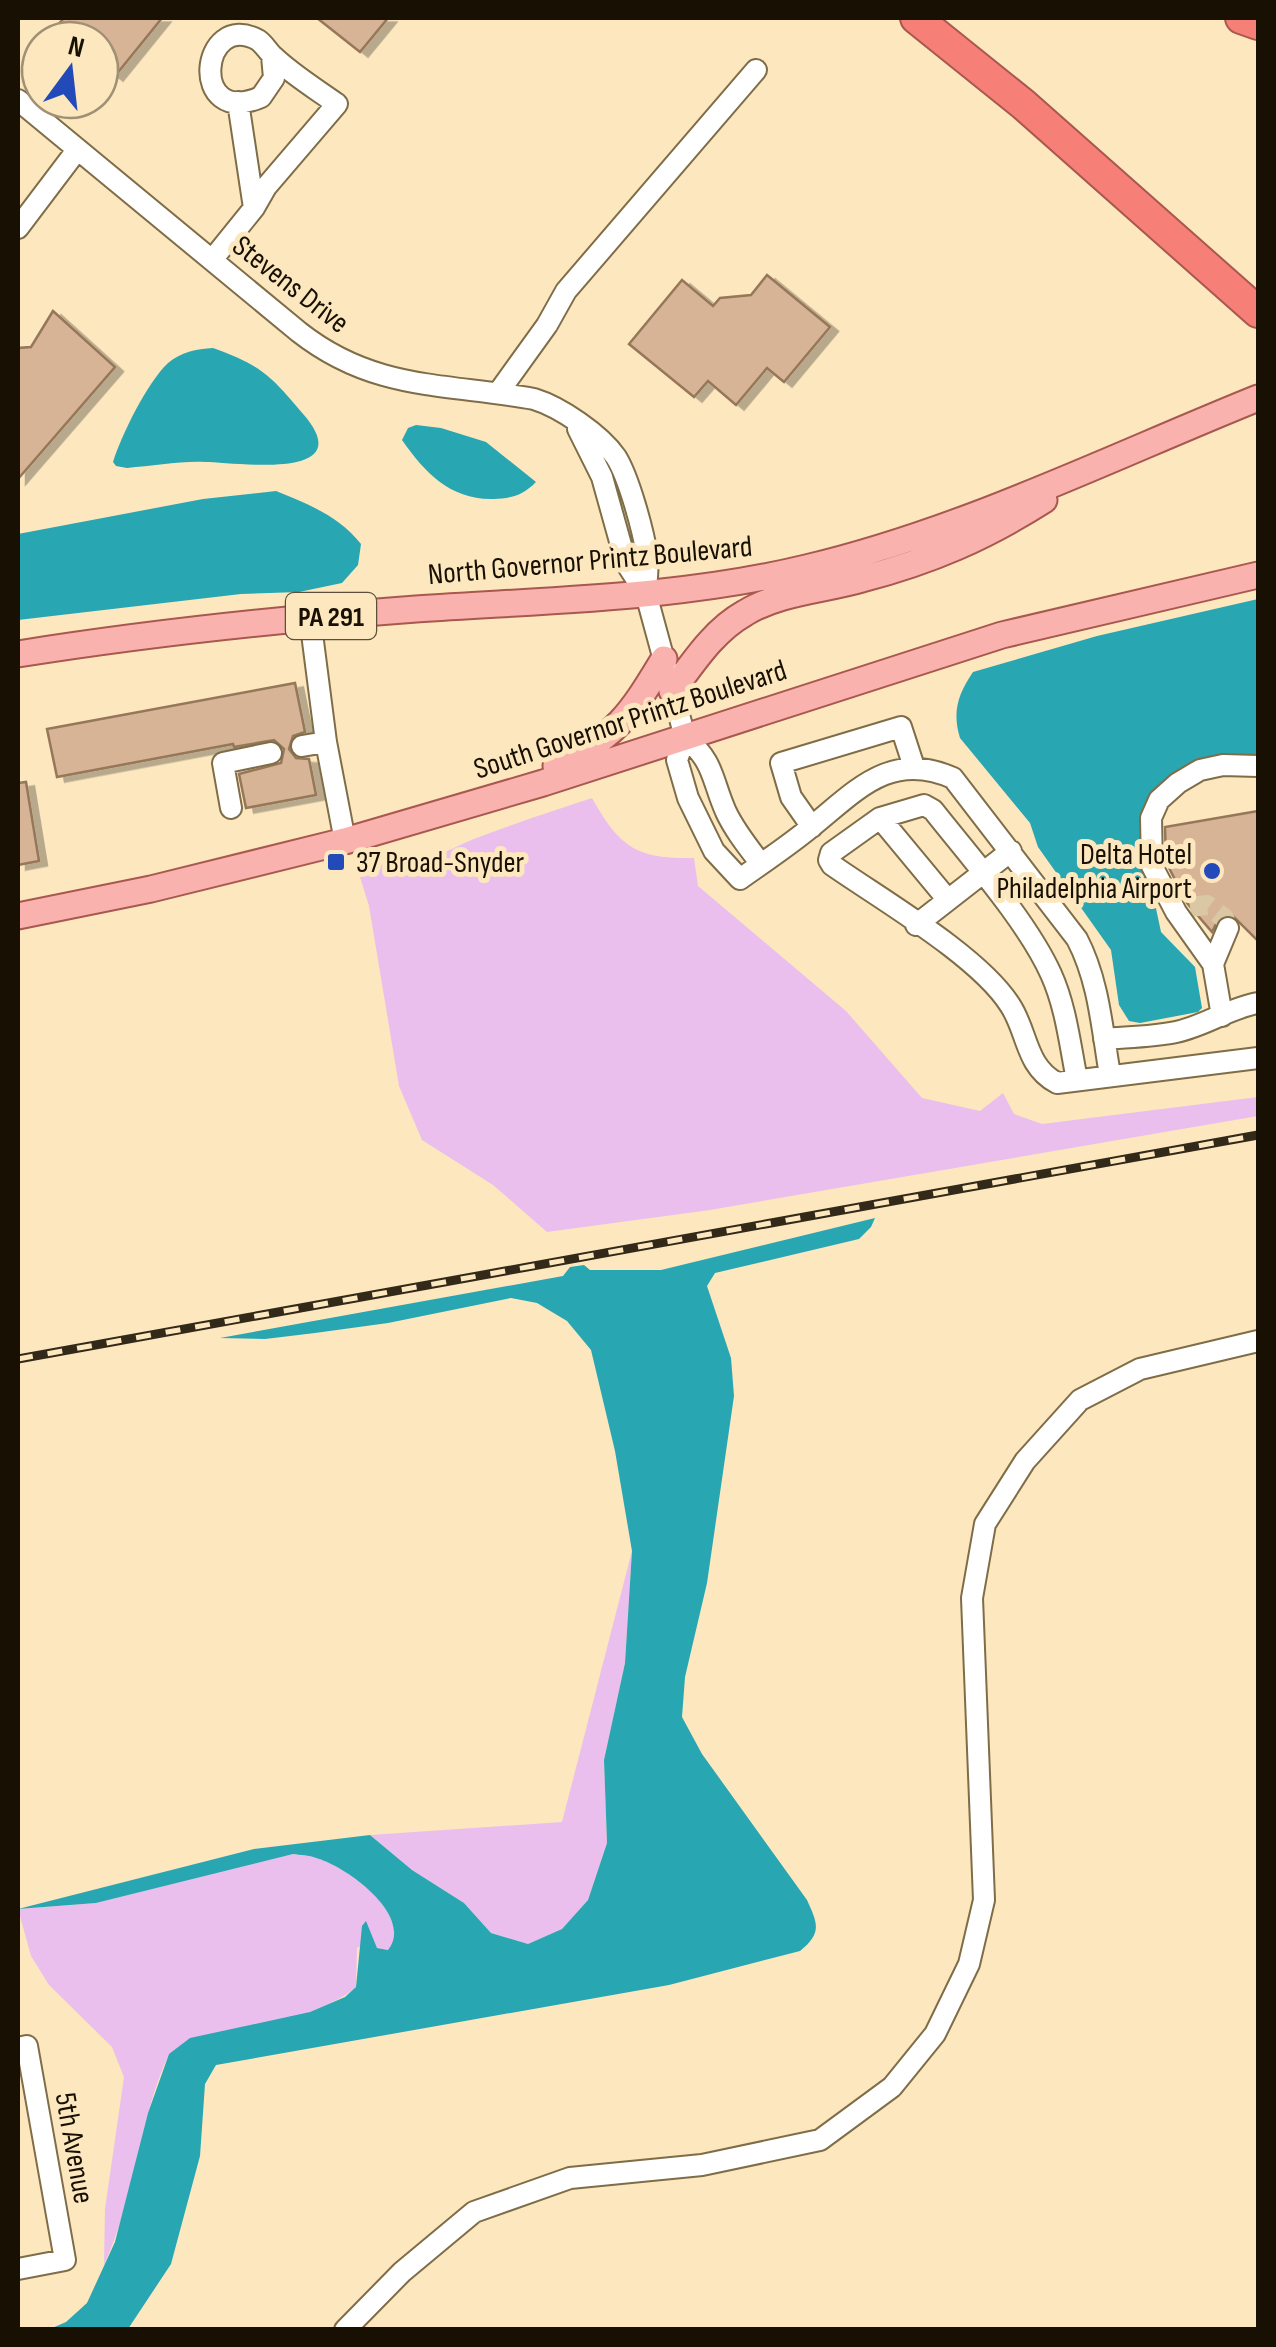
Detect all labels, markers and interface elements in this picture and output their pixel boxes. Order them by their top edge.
north arrow [20,20,120,120]
text: N [65,29,88,65]
street label: Stevens Drive [225,228,356,341]
street label: North Governor Printz Boulevard [426,529,754,593]
road number: PA 291 [286,593,376,639]
street label: South Governor Printz Boulevard [470,652,791,788]
place label: Delta Hotel Philadelphia Airport [996,837,1192,907]
place label: 37 Broad-Snyder [356,845,525,881]
marker: 37 Broad-Snyder [325,851,347,873]
marker: Delta Hotel Philadelphia Airport [1201,860,1223,882]
street label: 5th Avenue [47,2090,101,2207]

